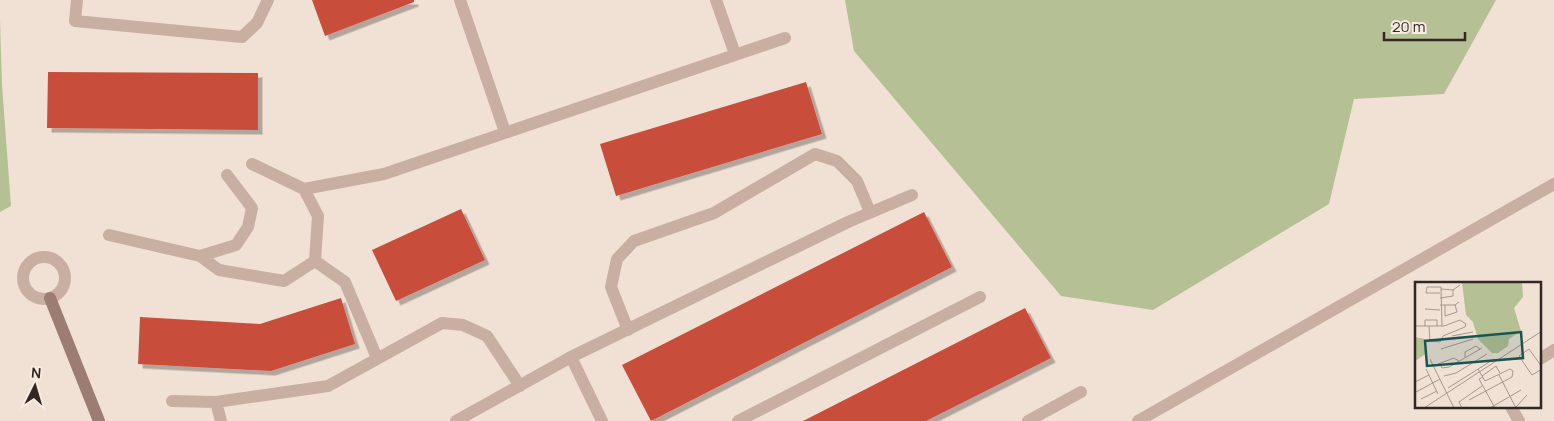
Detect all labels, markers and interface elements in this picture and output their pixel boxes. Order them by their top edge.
scale bar [1384,10,1465,42]
text: 20 m [1392,16,1425,37]
inset map [1415,282,1542,408]
north arrow [10,361,60,411]
text: N [30,363,42,382]

